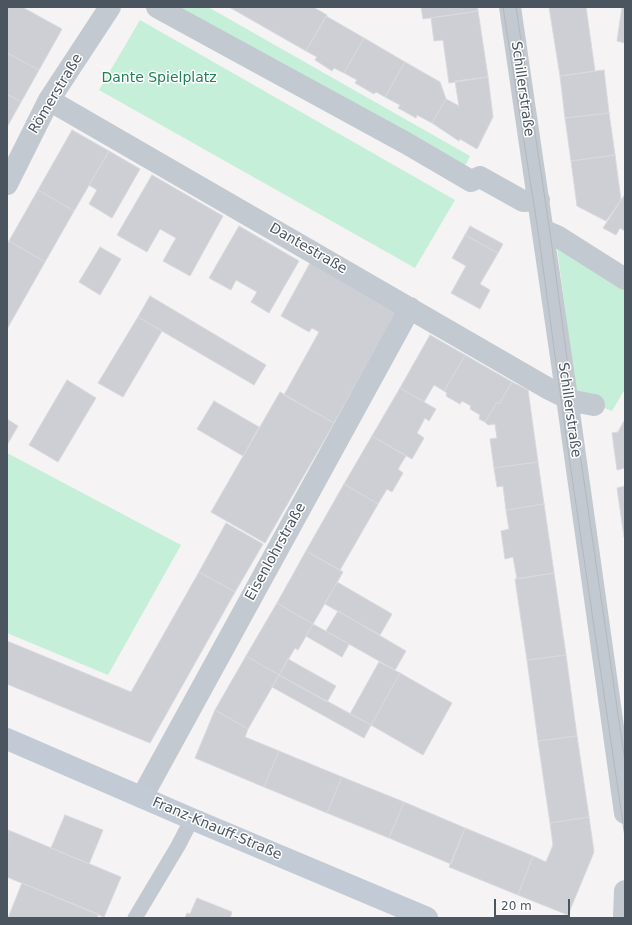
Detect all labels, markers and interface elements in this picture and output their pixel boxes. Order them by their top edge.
street label: Schillerstraße [507,40,537,138]
street label: Römerstraße [26,51,86,137]
park label: Dante Spielplatz [101,70,217,86]
street label: Dantestraße [266,220,350,278]
street label: Schillerstraße [554,361,584,459]
street label: Eisenlohrstraße [242,500,310,604]
street label: Franz-Knauff-Straße [150,794,284,864]
scale bar [496,891,572,917]
text: 20 m [501,899,532,913]

